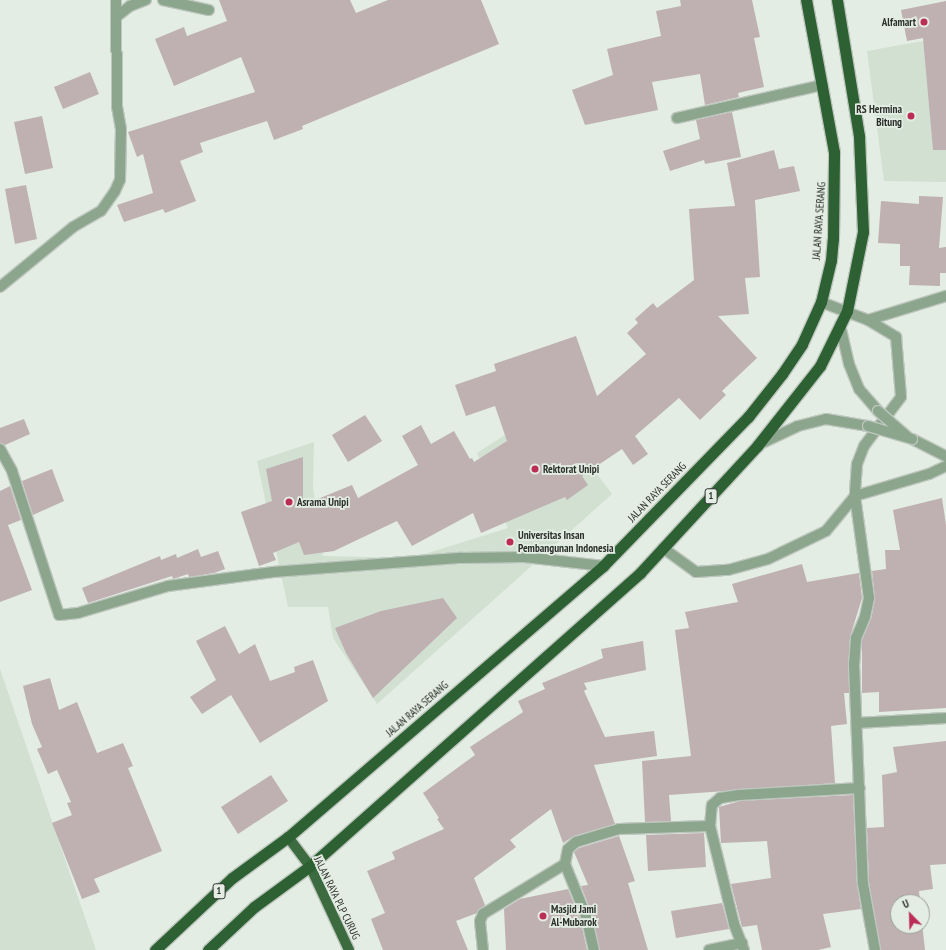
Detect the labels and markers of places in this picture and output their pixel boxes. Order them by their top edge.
place label: Alfamart [882,15,916,29]
marker: Alfamart [919,17,929,27]
place label: RS Hermina Bitung [856,103,902,129]
marker: RS Hermina Bitung [905,110,917,122]
place label: Rektorat Unipi [543,462,599,476]
marker: Rektorat Unipi [530,464,540,474]
place label: Asrama Unipi [297,495,349,509]
marker: Asrama Unipi [284,497,294,507]
place label: Universitas Insan Pembangunan Indonesia [518,529,614,555]
marker: Universitas Insan Pembangunan Indonesia [505,537,515,547]
place label: Masjid Jami Al-Mubarok [551,903,597,929]
marker: Masjid Jami Al-Mubarok [538,911,548,921]

